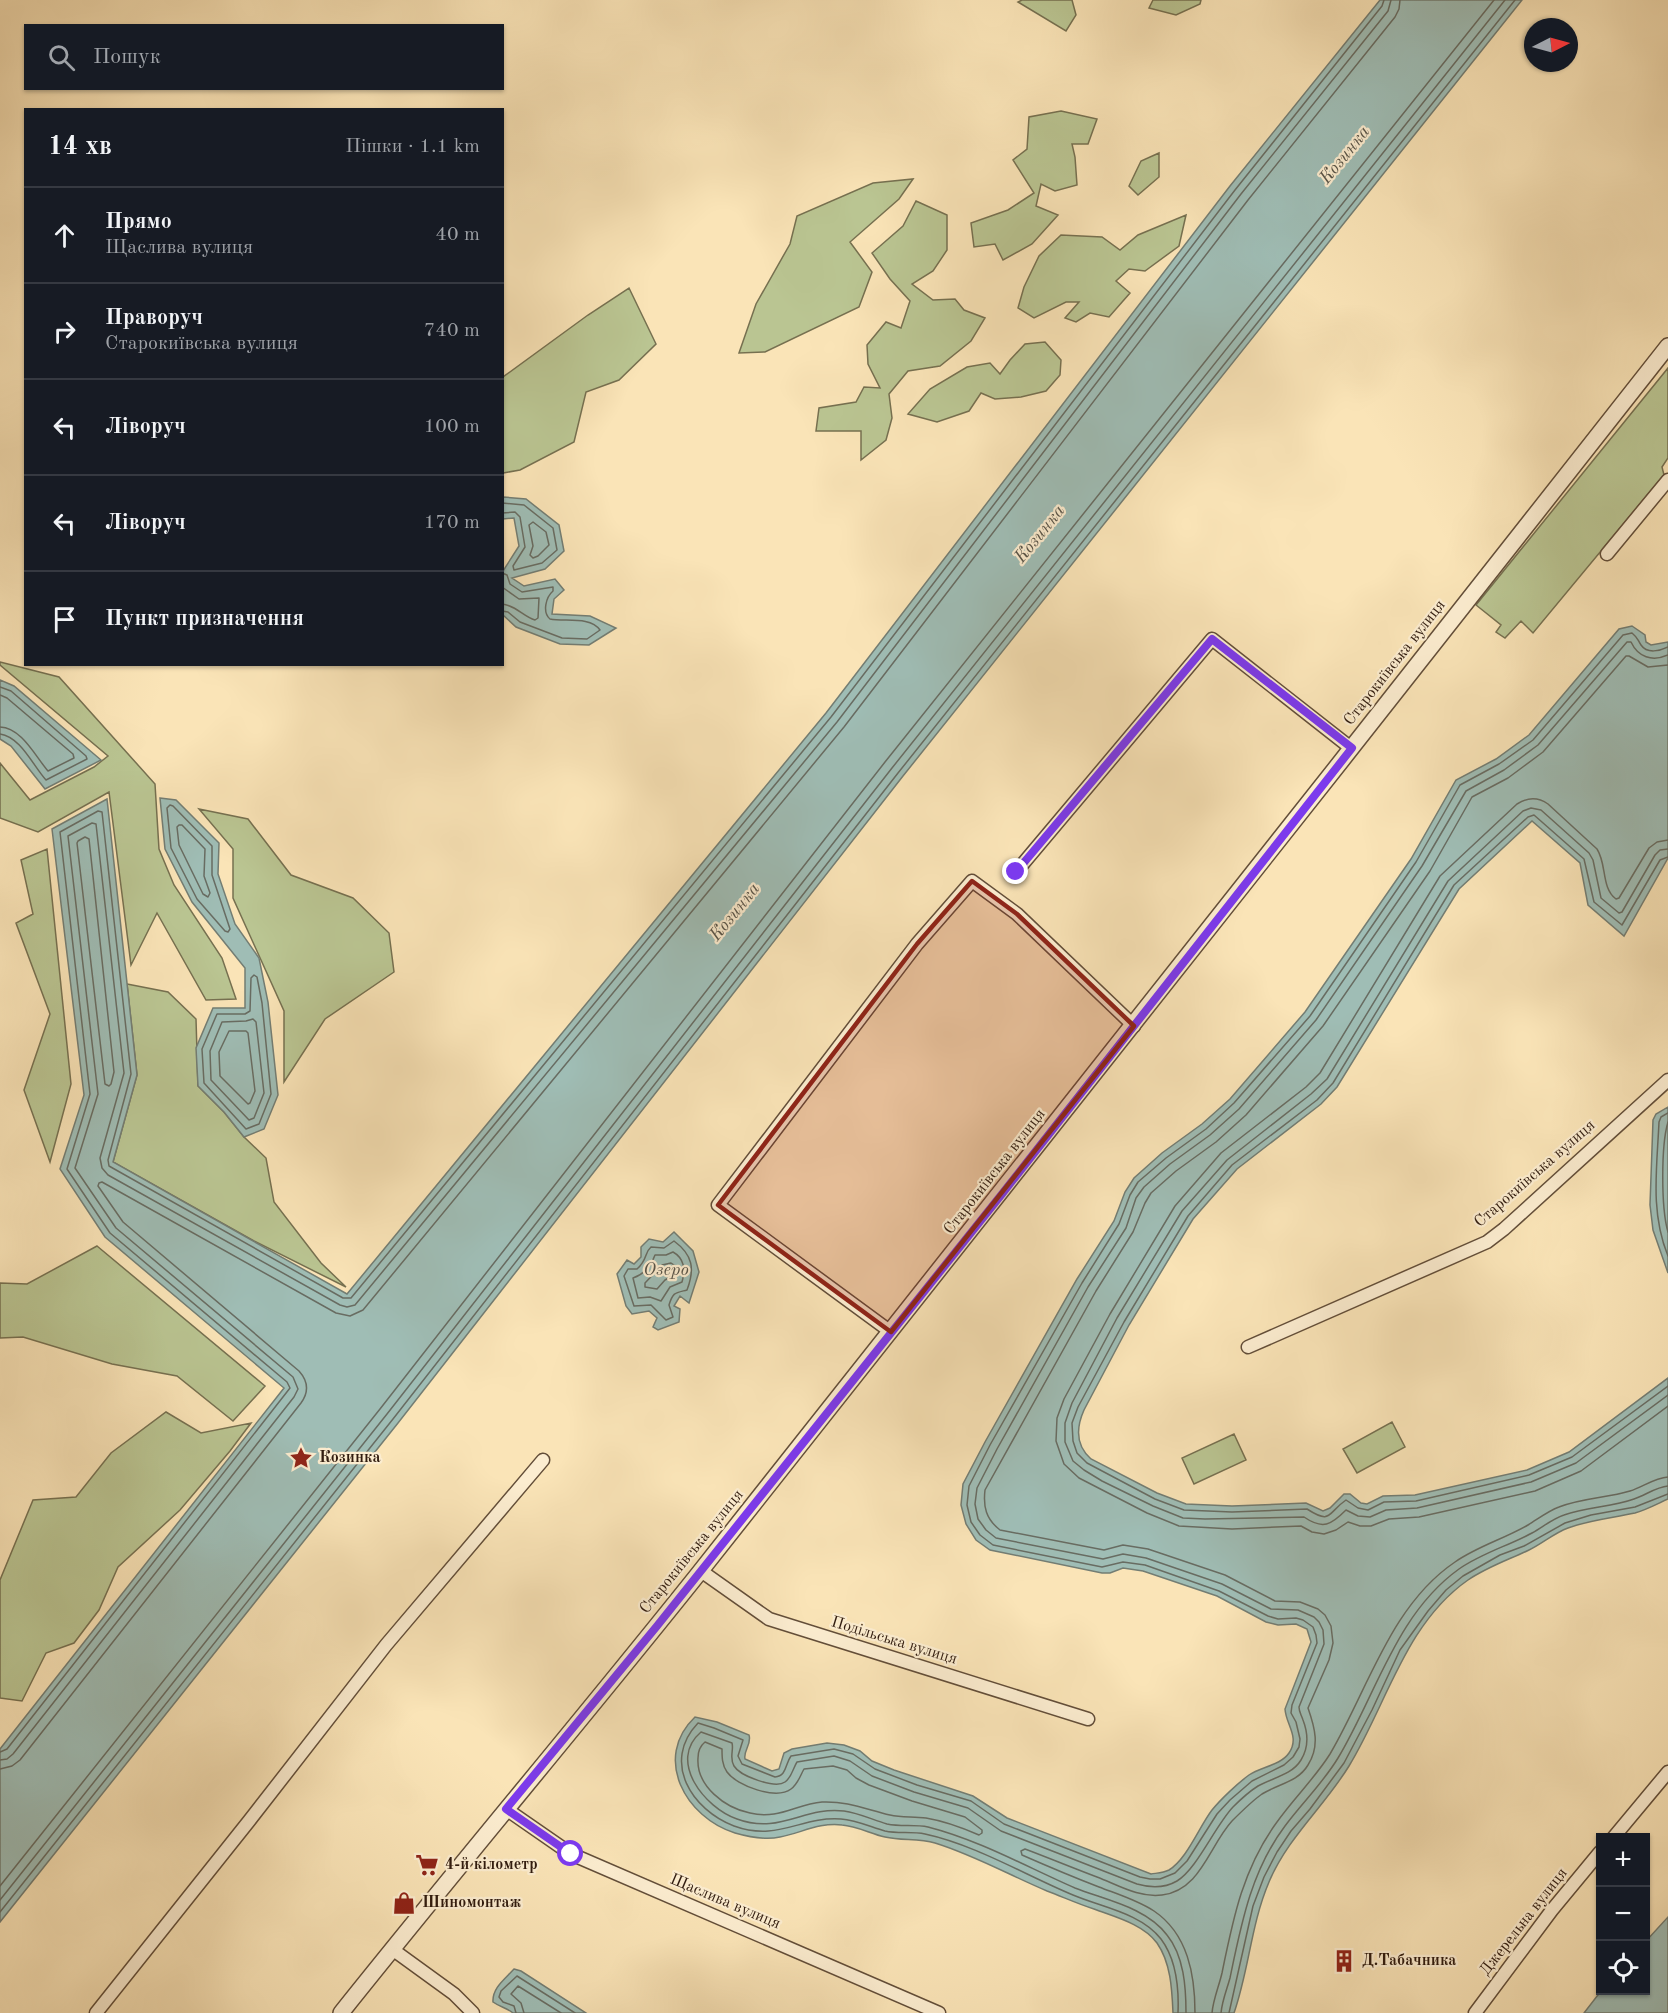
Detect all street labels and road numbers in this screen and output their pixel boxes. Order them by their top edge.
street label: Старокиївська вулиця [1341,597,1449,729]
street label: Старокиївська вулиця [941,1106,1049,1238]
street label: Старокиївська вулиця [1472,1117,1598,1231]
street label: Старокиївська вулиця [637,1487,747,1617]
street label: Подільська вулиця [829,1614,959,1668]
street label: Джерельна вулиця [1477,1865,1571,1979]
street label: Щаслива вулиця [667,1871,783,1933]

